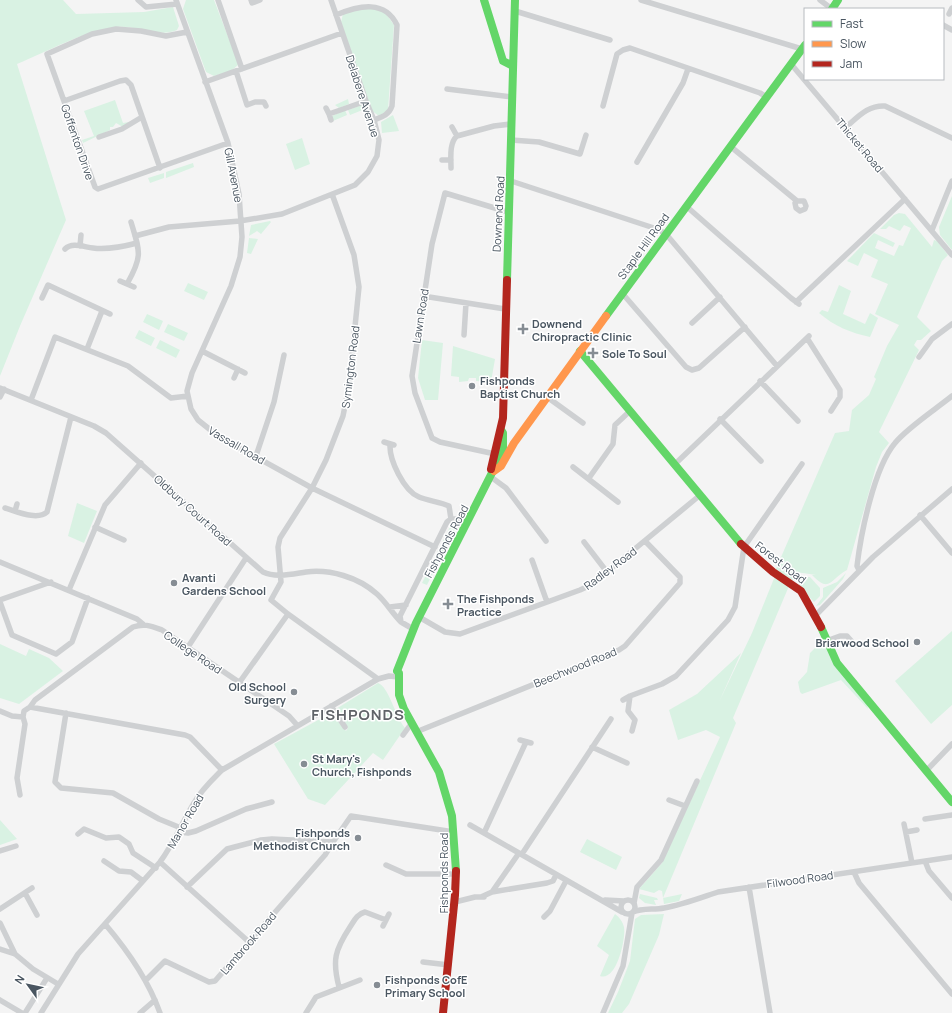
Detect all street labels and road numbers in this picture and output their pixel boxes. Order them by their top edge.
street label: Delabere Avenue [343,53,384,140]
street label: Goffenton Drive [58,102,98,182]
street label: Thicket Road [833,115,887,175]
street label: Gill Avenue [221,146,247,204]
street label: Downend Road [489,176,507,252]
street label: Staple Hill Road [614,210,672,282]
street label: Lawn Road [408,288,432,344]
street label: Symington Road [338,325,362,409]
street label: Vassall Road [206,423,268,467]
street label: Oldbury Court Road [151,471,235,549]
street label: Fishponds Road [420,502,472,580]
street label: Forest Road [752,537,810,587]
street label: Radley Road [581,543,639,593]
street label: College Road [161,627,225,677]
street label: Beechwood Road [531,644,619,690]
street label: Manor Road [163,791,207,851]
street label: Fishponds Road [436,833,451,913]
street label: Filwood Road [766,867,834,891]
street label: Lambrook Road [217,909,279,977]

